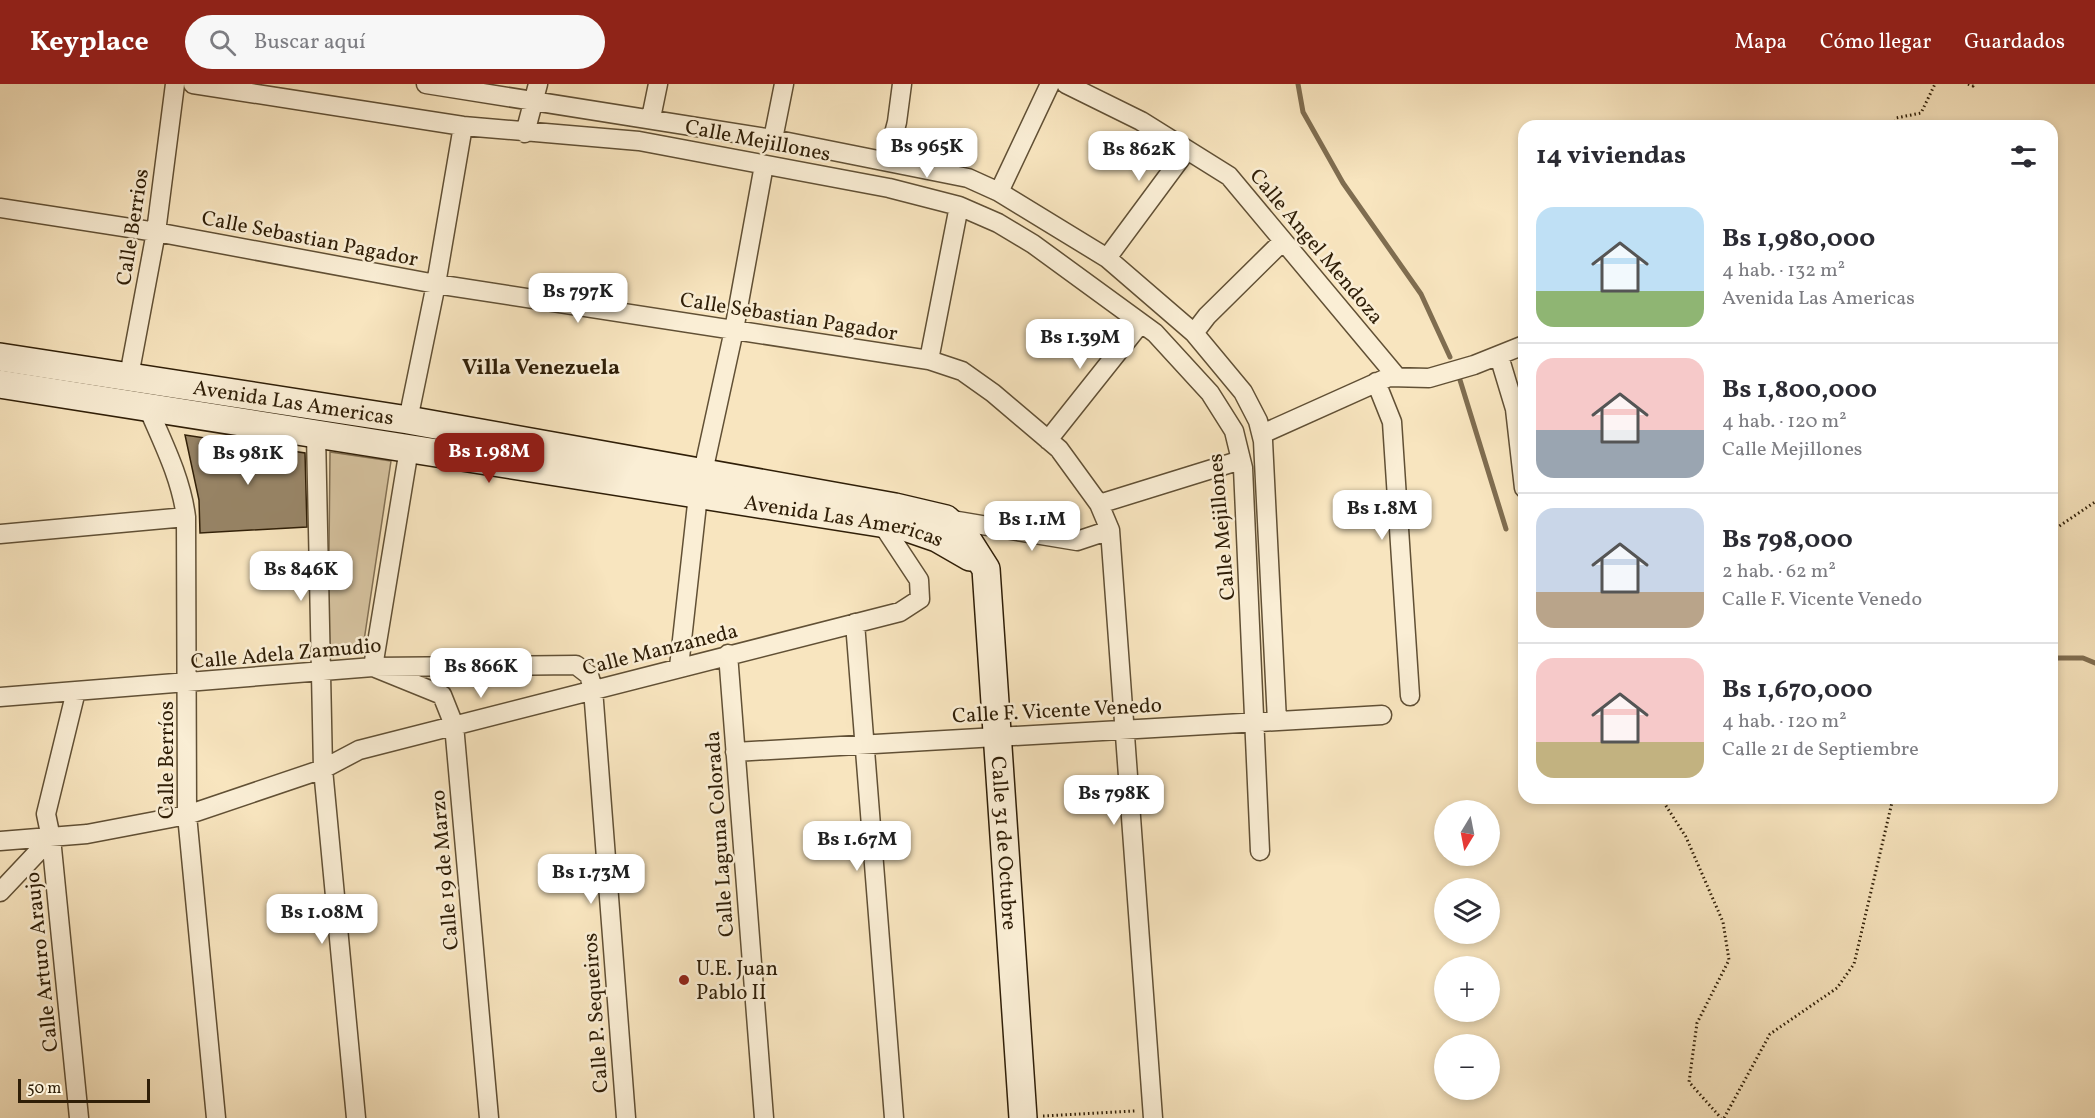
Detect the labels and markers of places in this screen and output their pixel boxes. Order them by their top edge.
pin: Bs 965K [872,128,982,179]
pin: Bs 862K [1084,131,1194,182]
pin: Bs 797K [523,273,633,324]
pin: Bs 1.39M [1018,319,1142,370]
pin: Bs 1.98M [427,433,551,484]
pin: Bs 981K [193,435,303,486]
pin: Bs 1.8M [1327,490,1437,541]
pin: Bs 1.1M [977,501,1087,552]
pin: Bs 846K [246,551,356,602]
pin: Bs 866K [426,648,536,699]
pin: Bs 798K [1059,775,1169,826]
pin: Bs 1.67M [795,821,919,872]
pin: Bs 1.73M [529,854,653,905]
pin: Bs 1.08M [260,894,384,945]
place label: U.E. Juan Pablo II [696,955,778,1008]
marker: U.E. Juan Pablo II [677,973,691,987]

